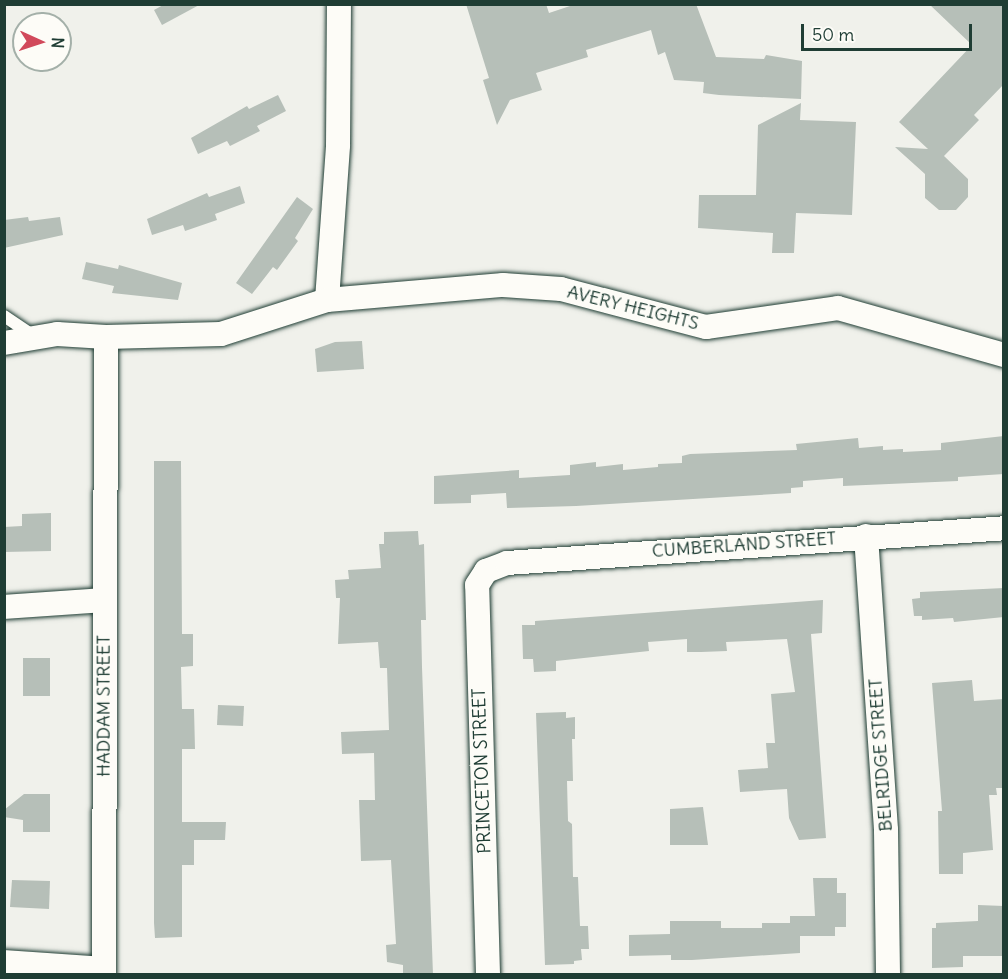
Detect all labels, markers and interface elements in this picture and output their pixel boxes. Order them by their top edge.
north arrow [12,12,72,72]
scale bar [804,12,975,50]
text: 50 m [812,23,854,46]
text: N [48,37,68,49]
street label: AVERY HEIGHTS [565,281,701,335]
street label: CUMBERLAND STREET [651,528,837,562]
street label: HADDAM STREET [93,635,115,777]
street label: BELRIDGE STREET [865,678,897,832]
street label: PRINCETON STREET [468,688,496,854]

